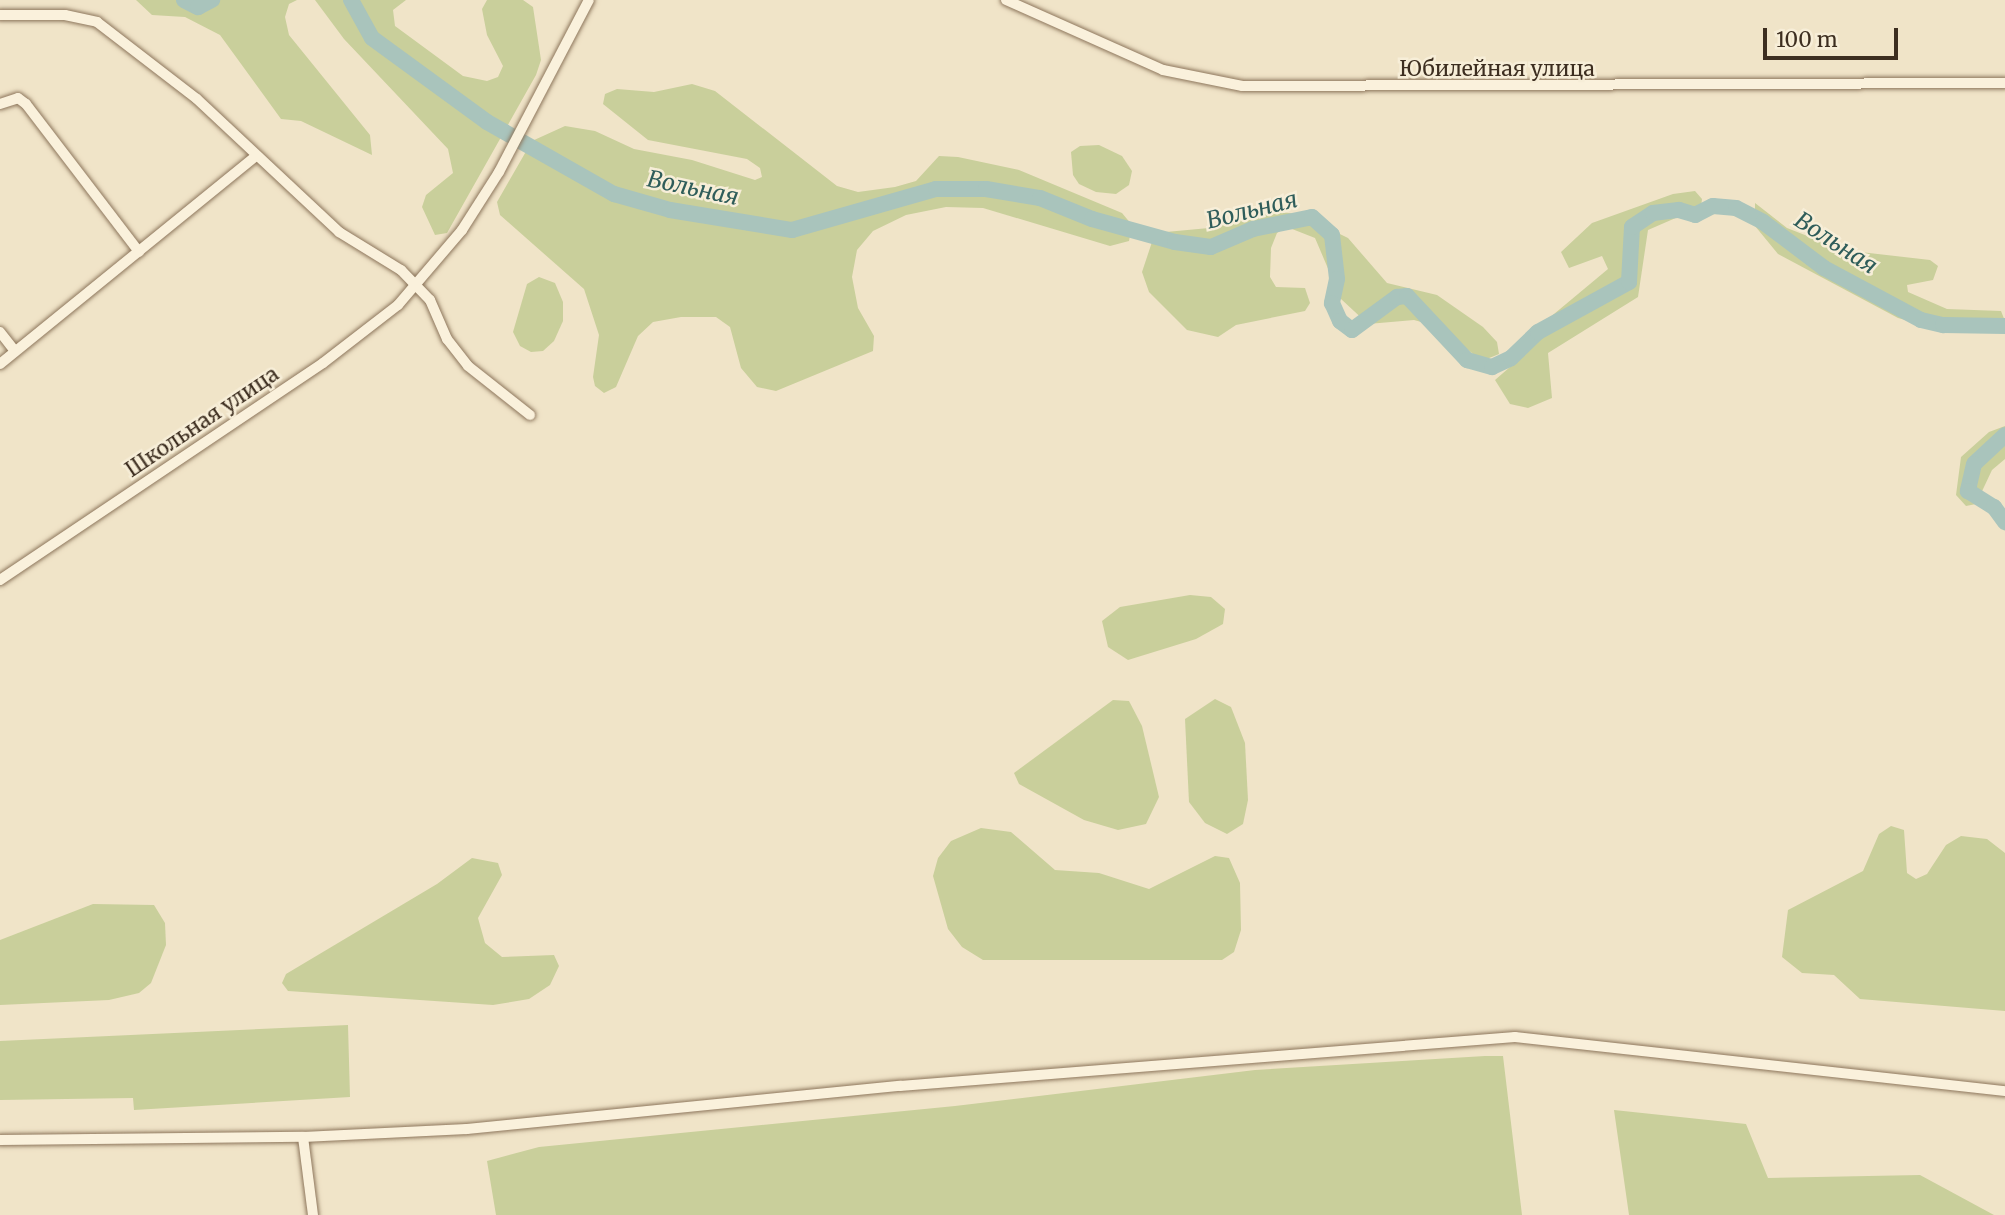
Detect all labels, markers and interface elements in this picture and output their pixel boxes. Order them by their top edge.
scale bar [1767,14,1902,58]
text: 100 m [1776,26,1838,53]
street label: Юбилейная улица [1399,56,1595,82]
water label: Вольная [645,165,741,211]
water label: Вольная [1204,185,1300,235]
water label: Вольная [1790,206,1882,280]
street label: Школьная улица [121,361,283,483]

